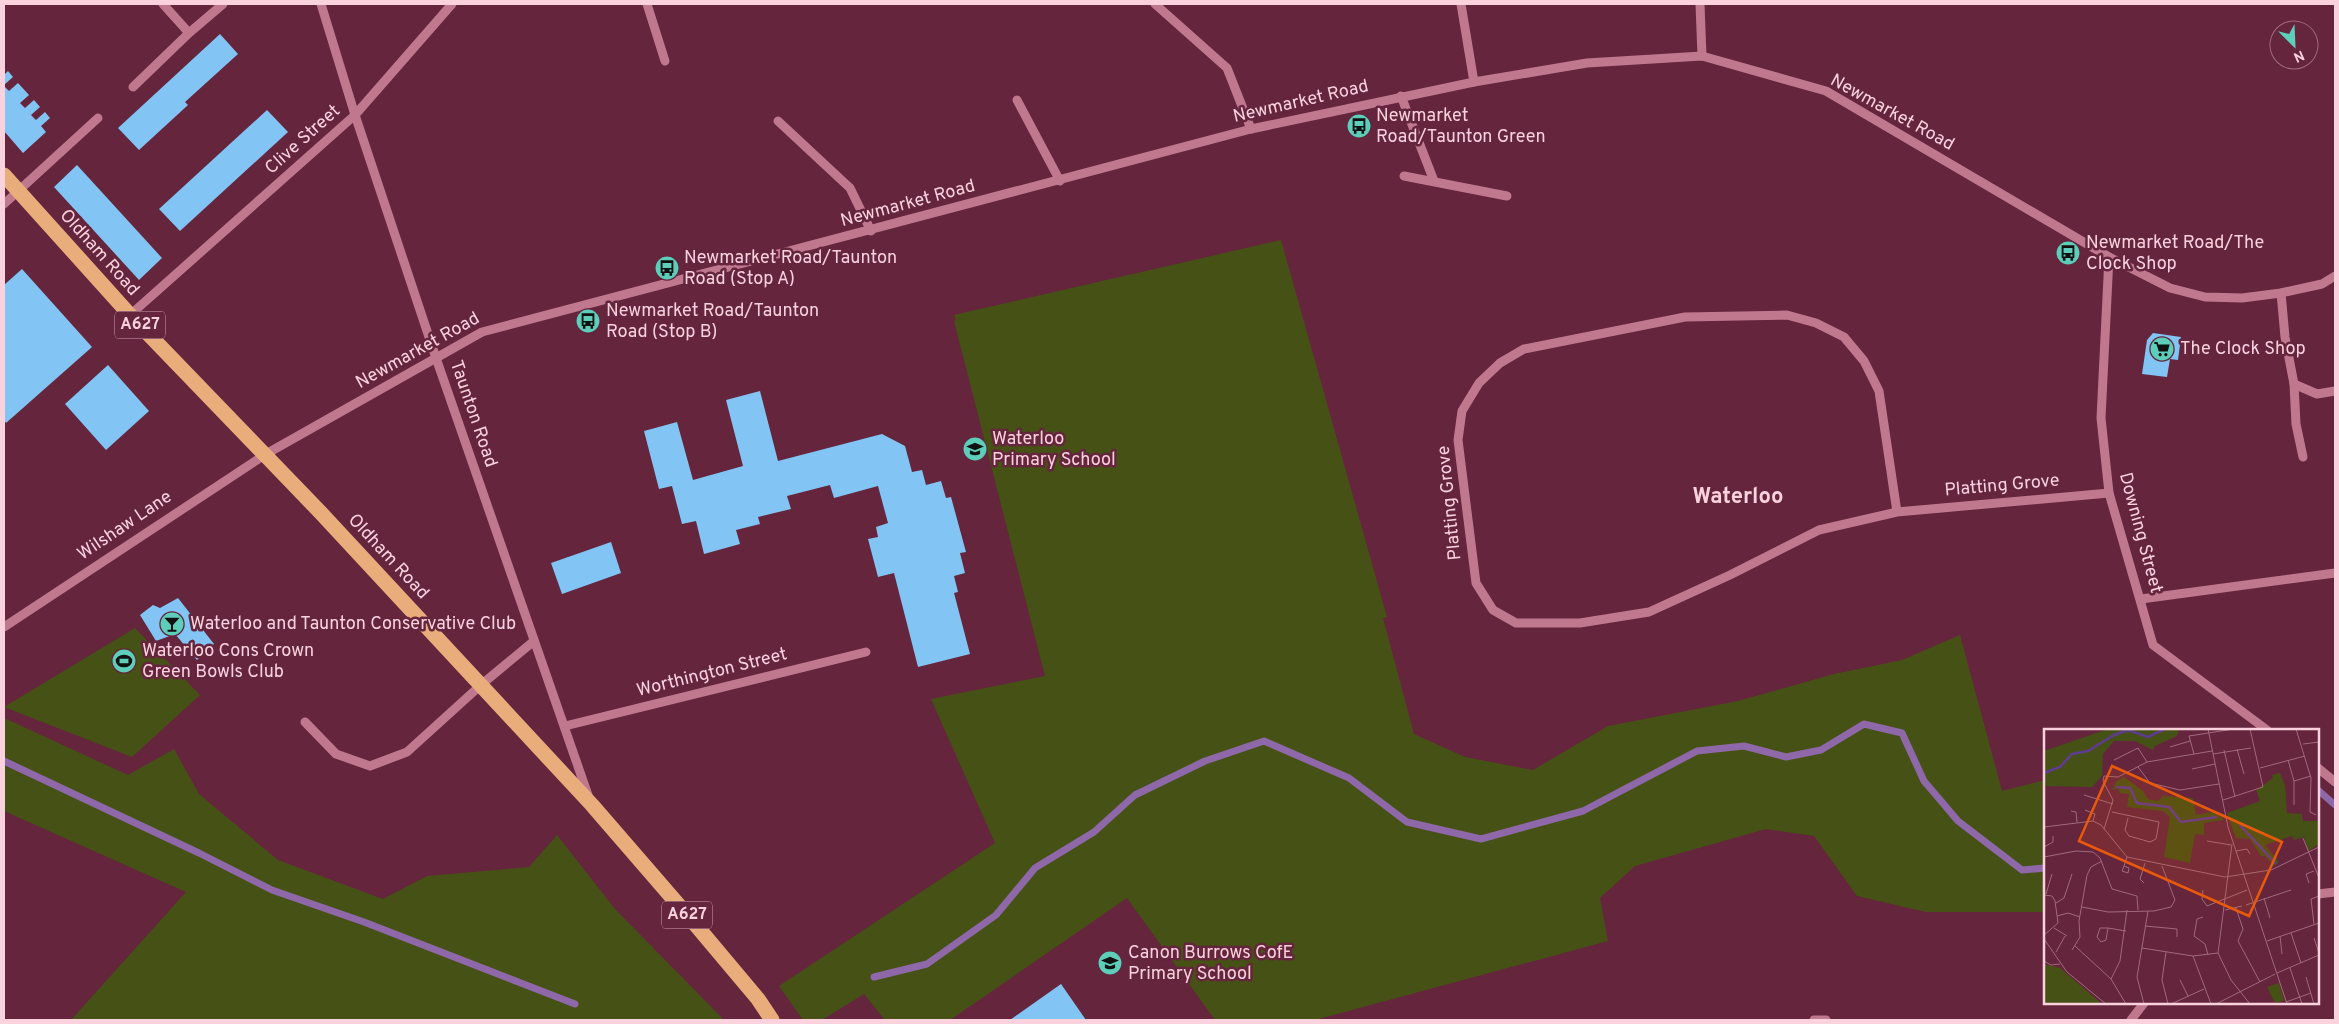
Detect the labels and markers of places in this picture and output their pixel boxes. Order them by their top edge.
place label: Newmarket Road/Taunton Green [1376,105,1546,149]
bus stop icon: Newmarket Road/Taunton Green [1346,113,1372,139]
place label: Newmarket Road/The Clock Shop [2086,232,2264,276]
bus stop icon: Newmarket Road/The Clock Shop [2055,240,2081,266]
place label: Newmarket Road/Taunton Road (Stop A) [684,247,897,291]
bus stop icon: Newmarket Road/Taunton Road (Stop A) [654,255,680,281]
place label: Newmarket Road/Taunton Road (Stop B) [606,300,819,344]
bus stop icon: Newmarket Road/Taunton Road (Stop B) [575,308,601,334]
supermarket icon: The Clock Shop [2149,336,2175,362]
place label: The Clock Shop [2180,338,2306,361]
place label: Waterloo Primary School [992,428,1116,472]
school or university icon: Waterloo Primary School [962,436,988,462]
bar icon: Waterloo and Taunton Conservative Club [159,611,185,637]
place label: Waterloo and Taunton Conservative Club [190,613,516,636]
place label: Waterloo Cons Crown Green Bowls Club [142,640,314,684]
sports icon: Waterloo Cons Crown Green Bowls Club [111,648,137,674]
place label: Canon Burrows CofE Primary School [1128,942,1293,986]
school or university icon: Canon Burrows CofE Primary School [1097,950,1123,976]

